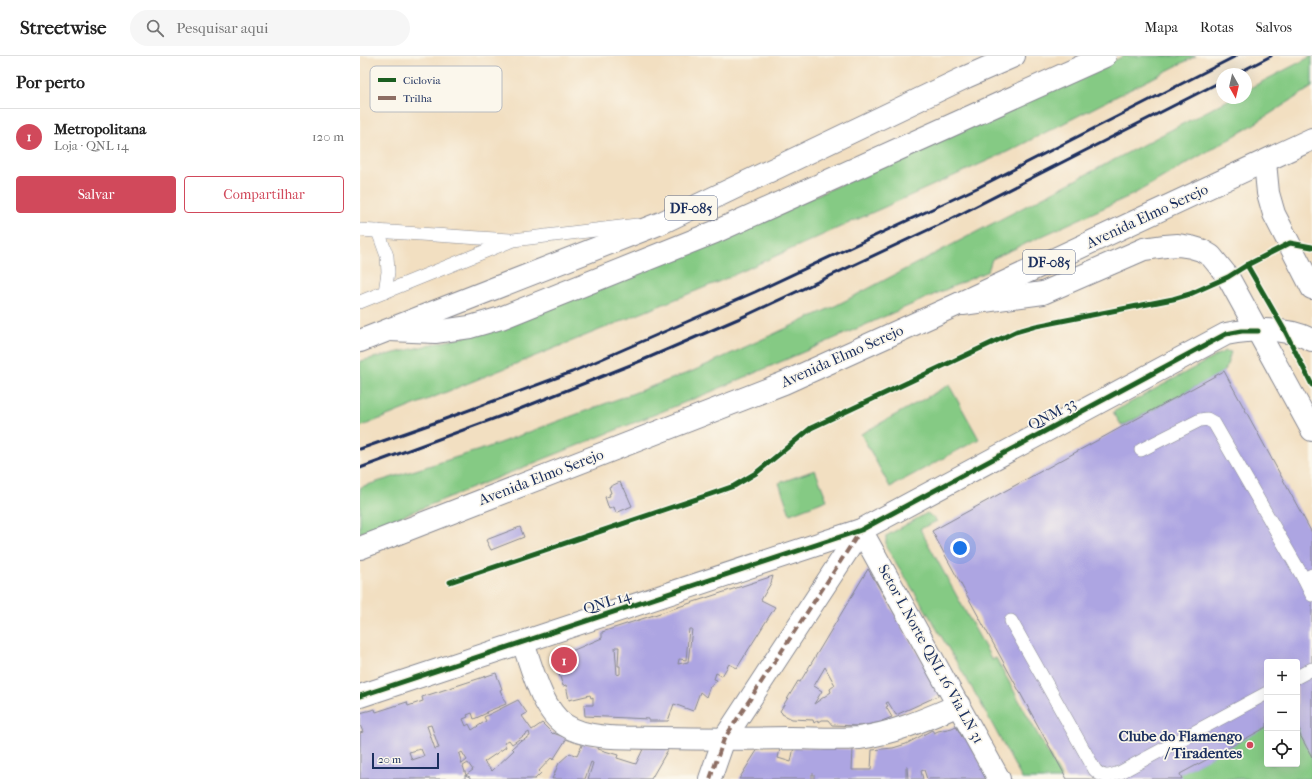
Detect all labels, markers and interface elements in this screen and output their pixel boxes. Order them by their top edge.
search box [130,10,410,46]
text: Streetwise [20,17,106,39]
icon: search [144,17,166,39]
text: Pesquisar aqui [176,19,268,37]
text: Mapa [1145,19,1178,36]
text: Rotas [1200,19,1234,36]
text: Salvos [1256,19,1292,36]
legend [370,66,502,112]
north arrow [1216,68,1252,104]
text: Por perto [16,72,85,92]
text: Ciclovia [403,74,441,87]
text: Trilha [403,92,433,105]
text: Metropolitana [54,120,146,138]
text: 1 [27,129,31,144]
text: 120 m [312,129,344,144]
text: Loja · QNL 14 [54,138,129,153]
button: Salvar [16,176,176,213]
button: Compartilhar [184,176,344,213]
street label: Avenida Elmo Serejo [1082,180,1211,253]
road number: DF-085 [665,196,717,220]
road number: DF-085 [1023,250,1075,274]
street label: Avenida Elmo Serejo [777,321,906,392]
street label: QNM 33 [1025,394,1079,434]
street label: Avenida Elmo Serejo [475,445,606,509]
your location [950,538,970,558]
street label: Setor L Norte QNL 16 Via LN 31 [874,561,988,747]
street label: QNL 14 [581,585,634,618]
pin: 1 [551,645,577,675]
map controls [1264,659,1300,767]
button: + [1264,659,1300,695]
button: − [1264,695,1300,731]
place label: Clube do Flamengo / Tiradentes [1119,727,1242,762]
button: locate [1264,731,1300,767]
marker: Clube do Flamengo / Tiradentes [1245,740,1255,750]
scale bar [372,751,439,770]
text: 20 m [378,753,401,766]

